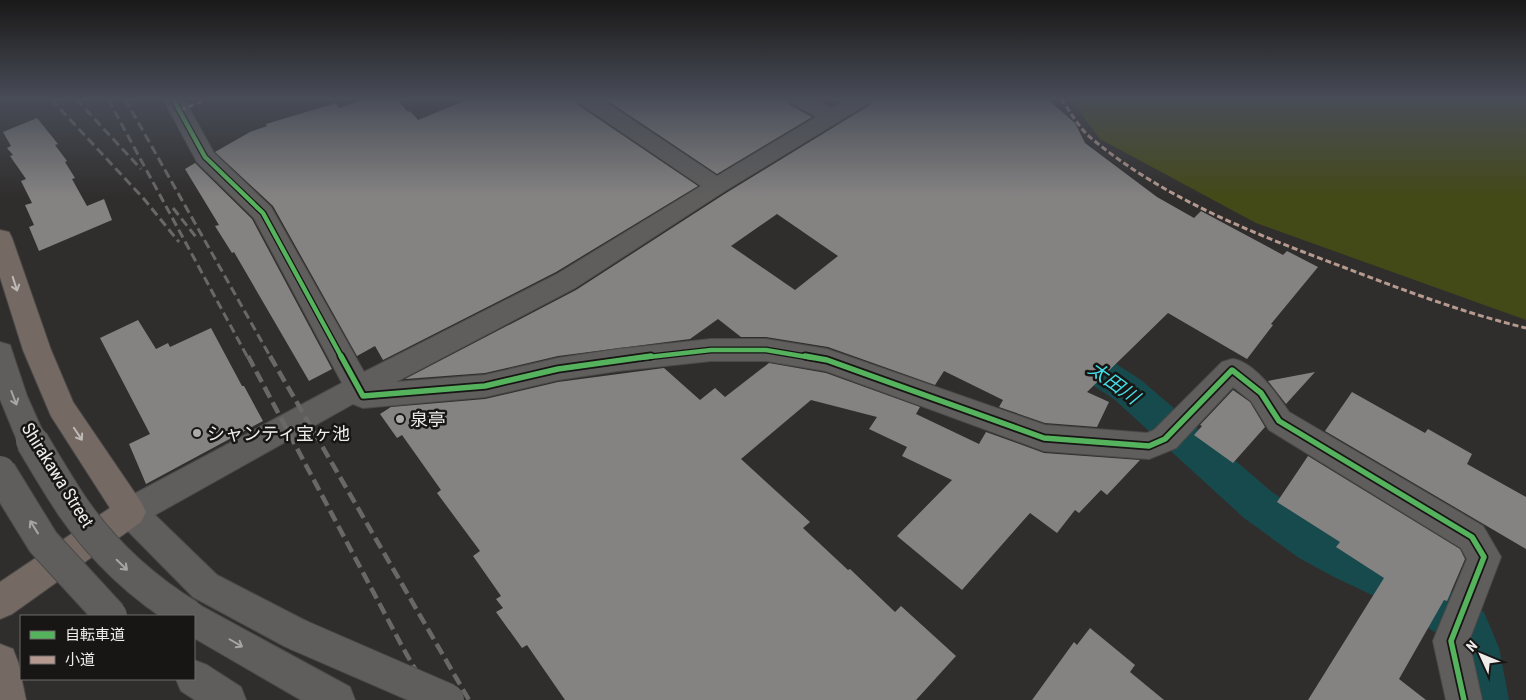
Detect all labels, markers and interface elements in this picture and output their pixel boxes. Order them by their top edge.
one-way arrow [11,276,20,292]
water label: 太田川 [1084,357,1145,410]
one-way arrow [10,389,19,405]
place label: 泉亭 [410,409,446,430]
marker: 泉亭 [394,413,406,425]
street label: Shirakawa Street [17,419,99,531]
place label: シャンティ宝ヶ池 [207,423,350,444]
one-way arrow [73,426,83,440]
marker: シャンティ宝ヶ池 [191,427,203,439]
one-way arrow [28,520,38,534]
one-way arrow [116,559,128,571]
legend [20,615,195,680]
text: 自転車道 [65,626,125,644]
north arrow [1456,630,1506,680]
text: N [1463,637,1480,655]
one-way arrow [228,639,243,649]
text: 小道 [65,651,95,669]

